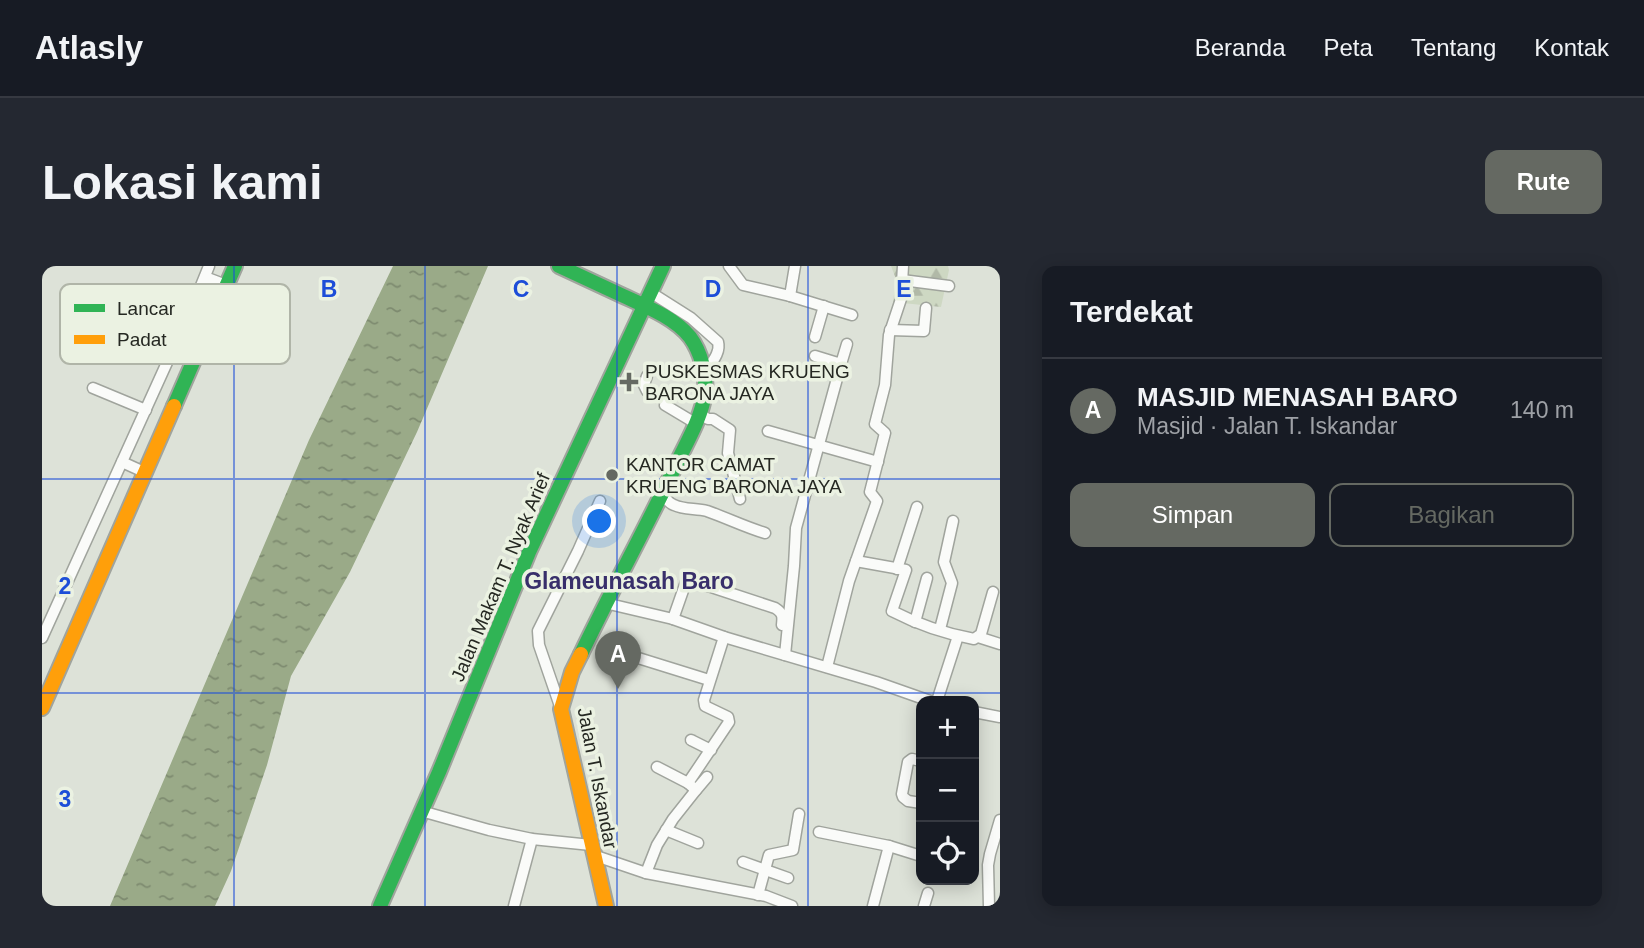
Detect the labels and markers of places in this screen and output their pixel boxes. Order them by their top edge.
place label: PUSKESMAS KRUENG BARONA JAYA [645,361,850,404]
marker: PUSKESMAS KRUENG BARONA JAYA [619,372,639,392]
place label: KANTOR CAMAT KRUENG BARONA JAYA [626,454,842,497]
marker: KANTOR CAMAT KRUENG BARONA JAYA [604,467,620,483]
pin: A [595,631,641,689]

